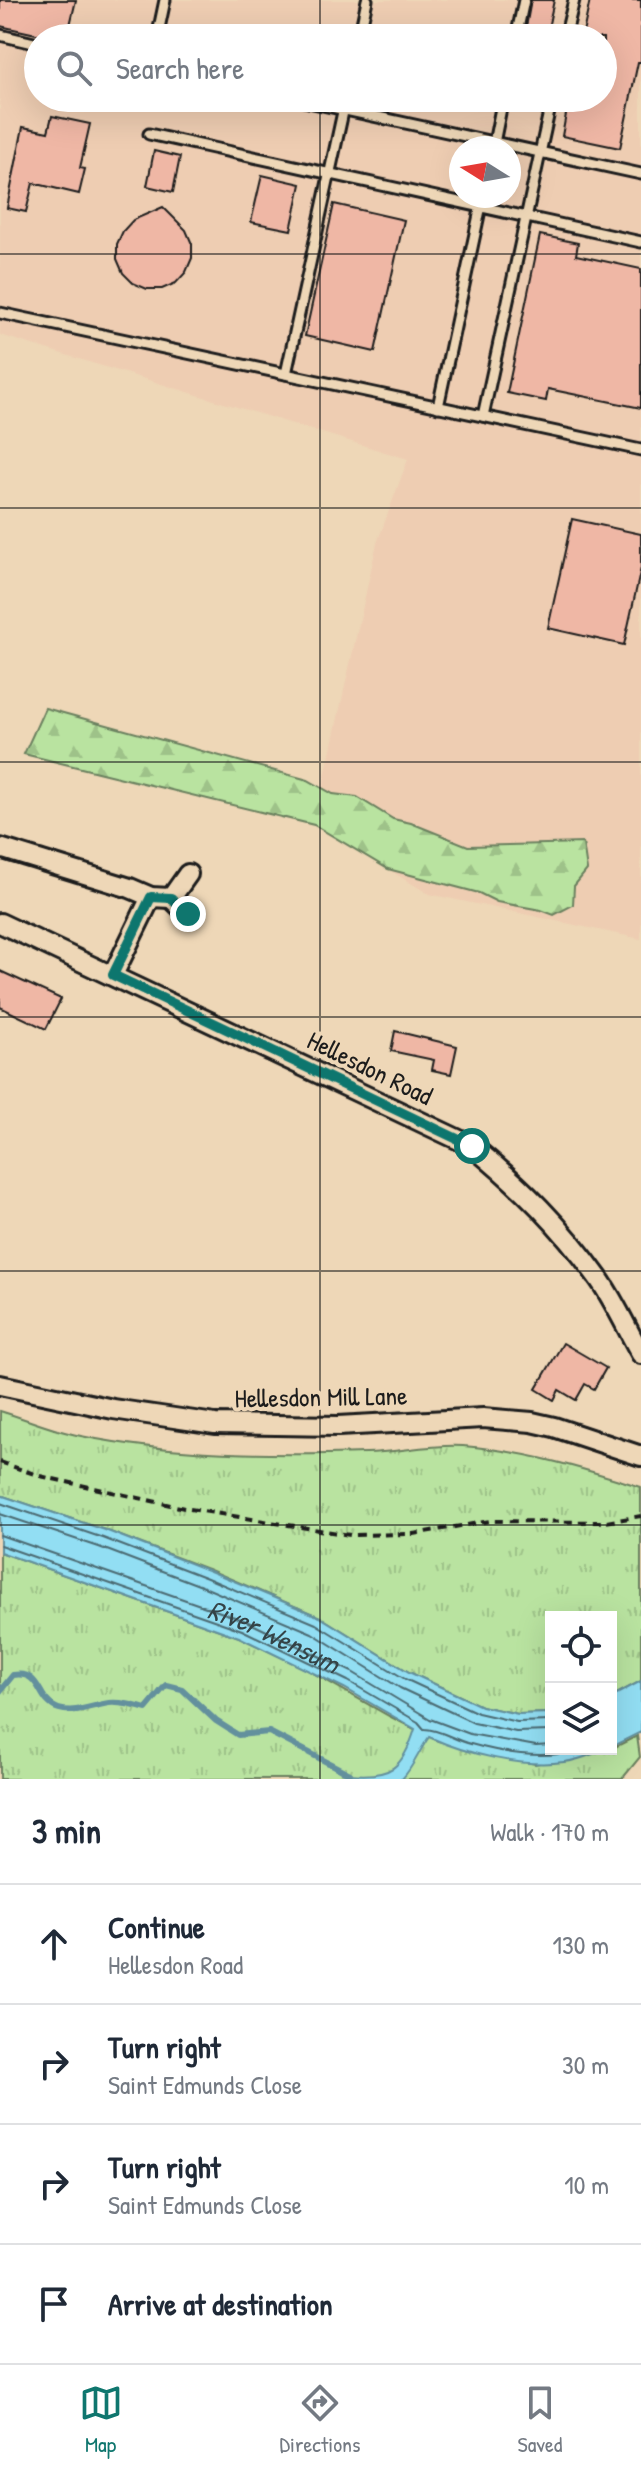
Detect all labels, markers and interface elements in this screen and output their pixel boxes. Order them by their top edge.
search box [24,24,617,112]
icon: search [52,46,96,90]
text: Search here [116,48,244,88]
north arrow [449,136,521,208]
route end [170,896,206,932]
street label: Hellesdon Road [302,1022,439,1113]
route start [454,1128,490,1164]
street label: Hellesdon Mill Lane [234,1377,408,1416]
water label: River Wensum [203,1590,347,1683]
map controls [545,1611,617,1755]
button: locate [545,1611,617,1683]
button: layers [545,1683,617,1755]
text: 3 min [32,1808,101,1854]
text: Walk · 170 m [490,1814,609,1849]
text: Continue [108,1907,205,1947]
icon: ahead [32,1922,76,1966]
text: 130 m [553,1927,609,1962]
text: Hellesdon Road [108,1947,243,1982]
text: Turn right [108,2027,221,2067]
icon: right [32,2042,76,2086]
text: 30 m [562,2047,609,2082]
text: Saint Edmunds Close [108,2067,302,2102]
text: Turn right [108,2147,221,2187]
icon: right [32,2162,76,2206]
text: 10 m [564,2167,609,2202]
text: Saint Edmunds Close [108,2187,302,2222]
icon: arrive [32,2282,76,2326]
text: Arrive at destination [108,2284,333,2324]
tab: Map [79,2381,123,2459]
tab: Directions [280,2381,361,2459]
tab: Saved [518,2381,562,2459]

